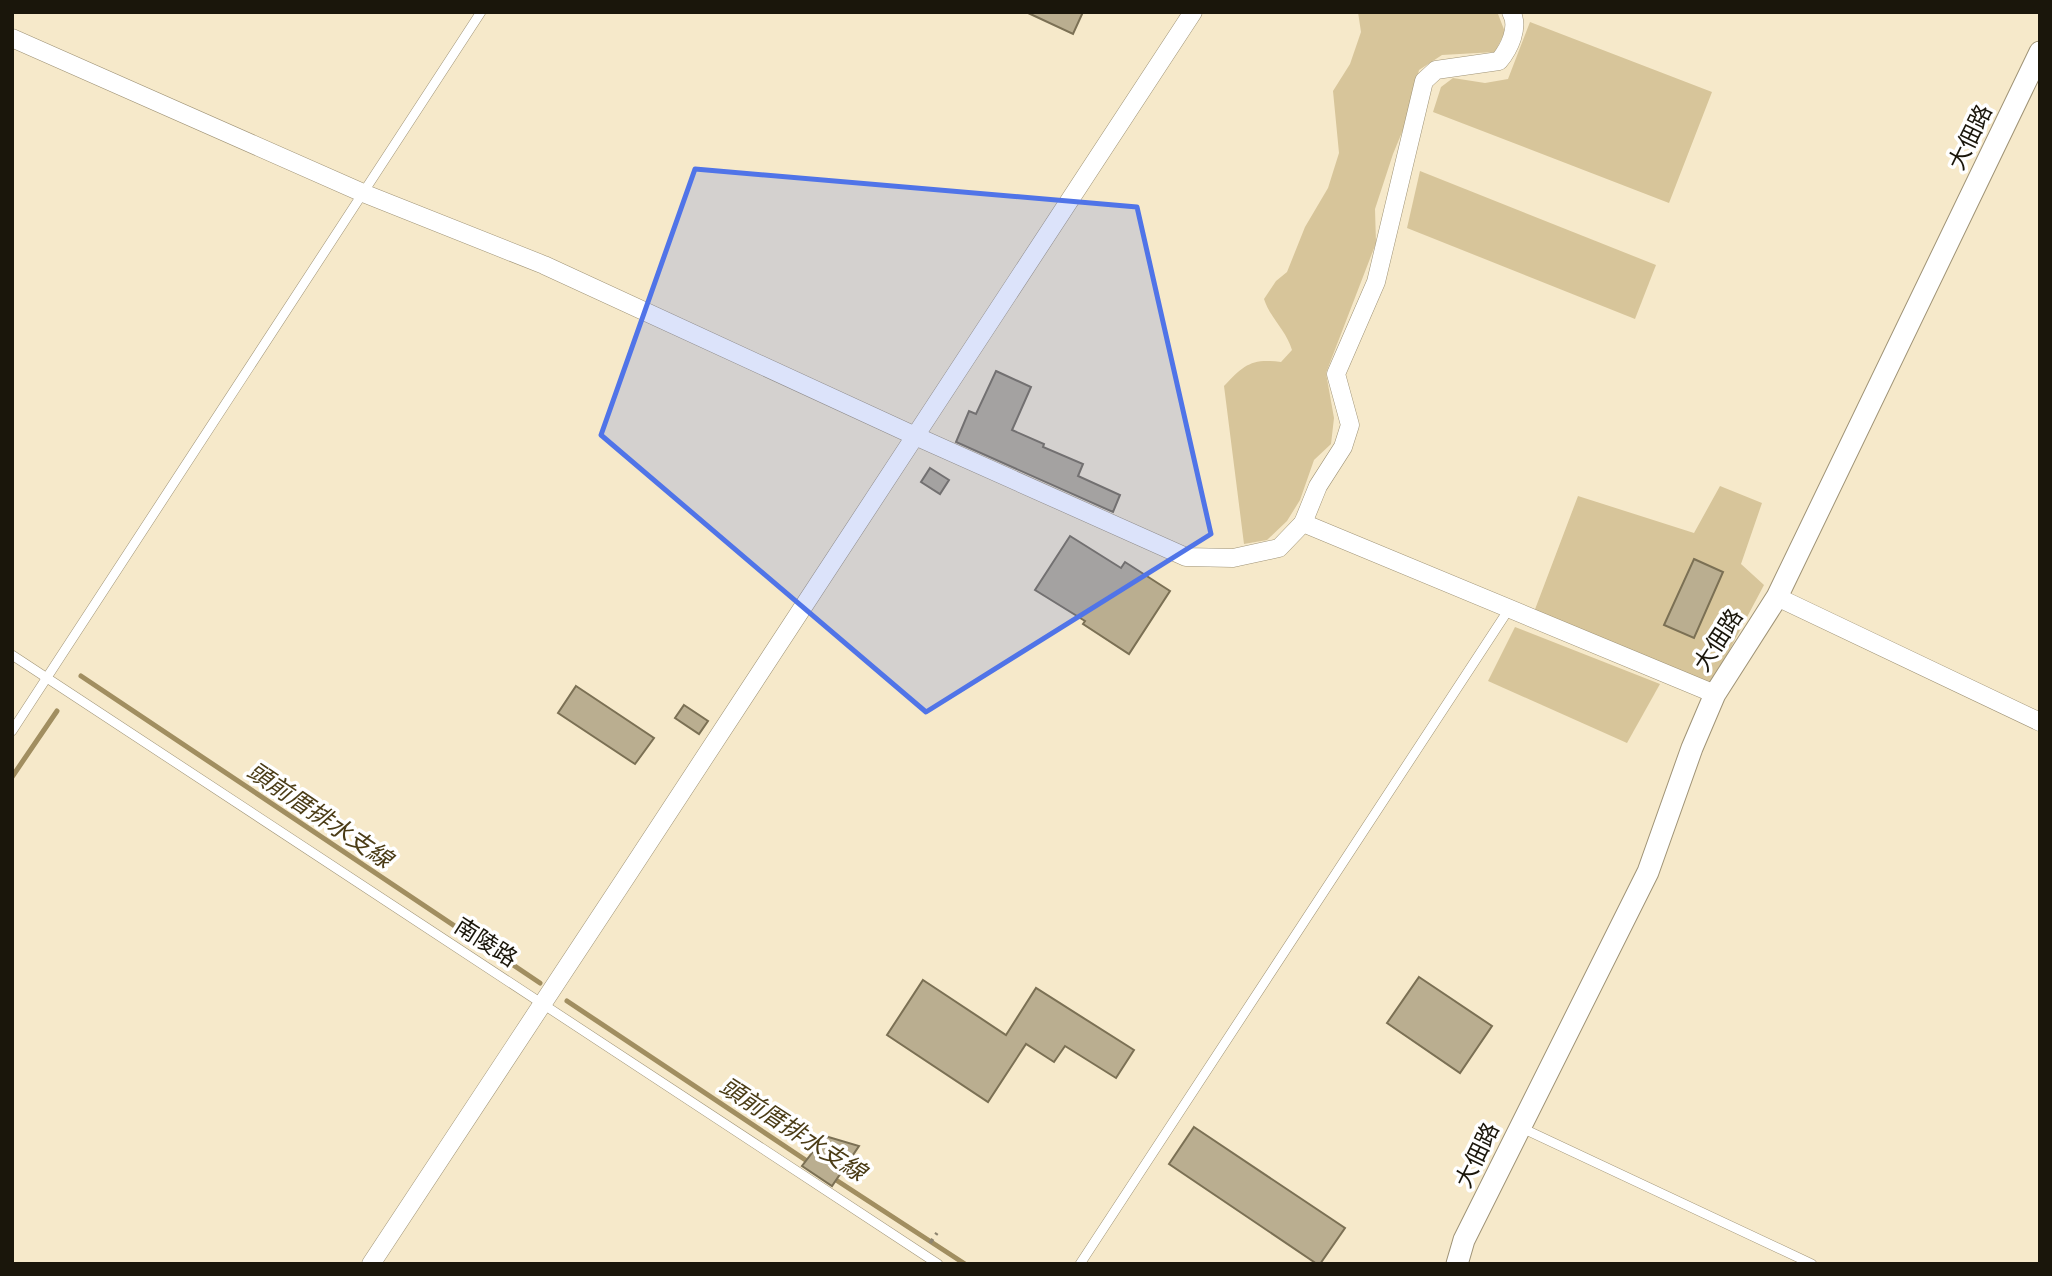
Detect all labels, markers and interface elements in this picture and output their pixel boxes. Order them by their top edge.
street label: 大佃路 [1942,100,1998,174]
street label: 大佃路 [1687,603,1749,677]
water label: 頭前厝排水支線 [242,756,400,876]
street label: 南陵路 [449,911,523,973]
water label: 頭前厝排水支線 [715,1071,874,1189]
street label: 大佃路 [1449,1118,1505,1192]

